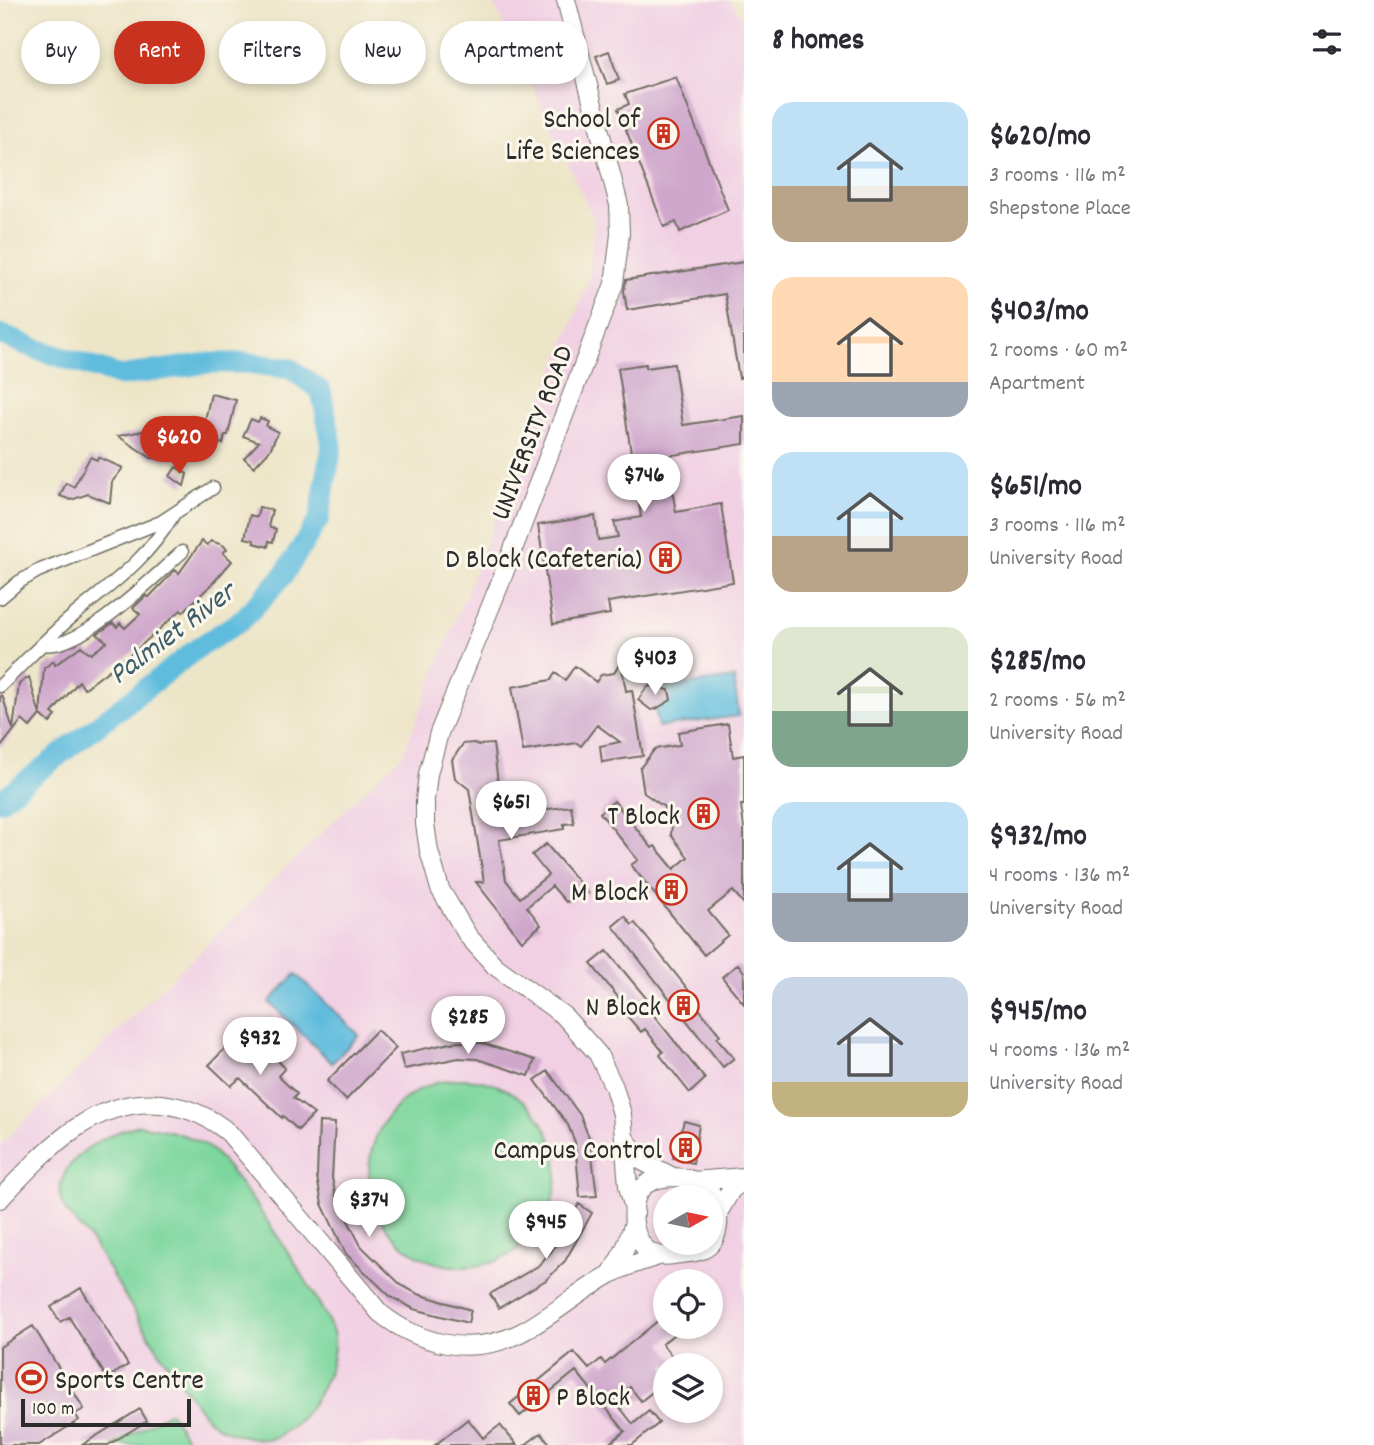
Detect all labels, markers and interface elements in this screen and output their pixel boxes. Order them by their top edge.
chip: Buy [21,21,100,84]
chip: Rent [114,21,205,84]
chip: Filters [219,21,326,84]
chip: New [340,21,426,84]
chip: Apartment [440,21,588,84]
text: 8 homes [772,21,864,64]
icon: filters [1308,23,1346,61]
place label: School of Life Sciences [505,102,641,174]
building icon: School of Life Sciences [646,116,680,150]
text: $620/mo [989,117,1091,160]
icon: home [828,130,912,214]
text: 3 rooms · 116 m² [989,160,1126,193]
text: Shepstone Place [989,193,1131,226]
text: $403/mo [989,292,1089,335]
icon: home [828,305,912,389]
text: 2 rooms · 60 m² [989,335,1128,368]
street label: UNIVERSITY ROAD [483,341,586,527]
text: Apartment [989,368,1085,401]
pin: $620 [138,416,220,476]
text: $620 [156,422,202,455]
pin: $746 [603,454,685,514]
text: $746 [623,460,665,493]
text: $651/mo [989,467,1082,510]
icon: home [828,480,912,564]
text: 3 rooms · 116 m² [989,510,1126,543]
building icon: D Block (Cafeteria) [648,540,682,574]
place label: D Block (Cafeteria) [445,542,642,582]
text: University Road [989,543,1123,576]
water label: Palmiet River [101,572,248,698]
pin: $403 [614,638,696,697]
text: $285/mo [989,642,1086,685]
text: $403 [633,643,677,676]
icon: home [828,655,912,739]
text: 2 rooms · 56 m² [989,685,1126,718]
text: University Road [989,718,1123,751]
pin: $651 [470,782,552,841]
text: $651 [492,787,530,820]
building icon: T Block [686,797,720,831]
place label: T Block [607,799,680,839]
text: $932/mo [989,817,1087,860]
icon: home [828,830,912,914]
text: 4 rooms · 136 m² [989,860,1130,893]
building icon: M Block [655,873,689,907]
place label: M Block [571,875,649,915]
text: University Road [989,893,1123,926]
building icon: N Block [667,988,701,1022]
place label: N Block [586,990,661,1030]
text: $945/mo [989,992,1087,1035]
pin: $285 [427,996,509,1056]
text: $285 [447,1002,489,1035]
icon: home [828,1005,912,1089]
pin: $932 [219,1018,301,1077]
text: $932 [239,1023,281,1056]
text: 4 rooms · 136 m² [989,1035,1130,1068]
text: University Road [989,1068,1123,1101]
building icon: Campus Control [668,1131,702,1165]
place label: Campus Control [494,1133,662,1173]
pin: $374 [328,1180,410,1239]
text: $374 [349,1185,389,1218]
north arrow [653,1185,723,1255]
map controls [653,1185,723,1423]
pin: $945 [505,1202,587,1261]
text: $945 [525,1207,567,1240]
button: locate [653,1269,723,1339]
button: layers [653,1353,723,1423]
sports icon: Sports Centre [15,1361,49,1395]
place label: Sports Centre [55,1363,204,1403]
building icon: P Block [516,1378,550,1412]
place label: P Block [556,1380,630,1420]
scale bar [21,1396,191,1428]
text: 100 m [32,1397,74,1424]

